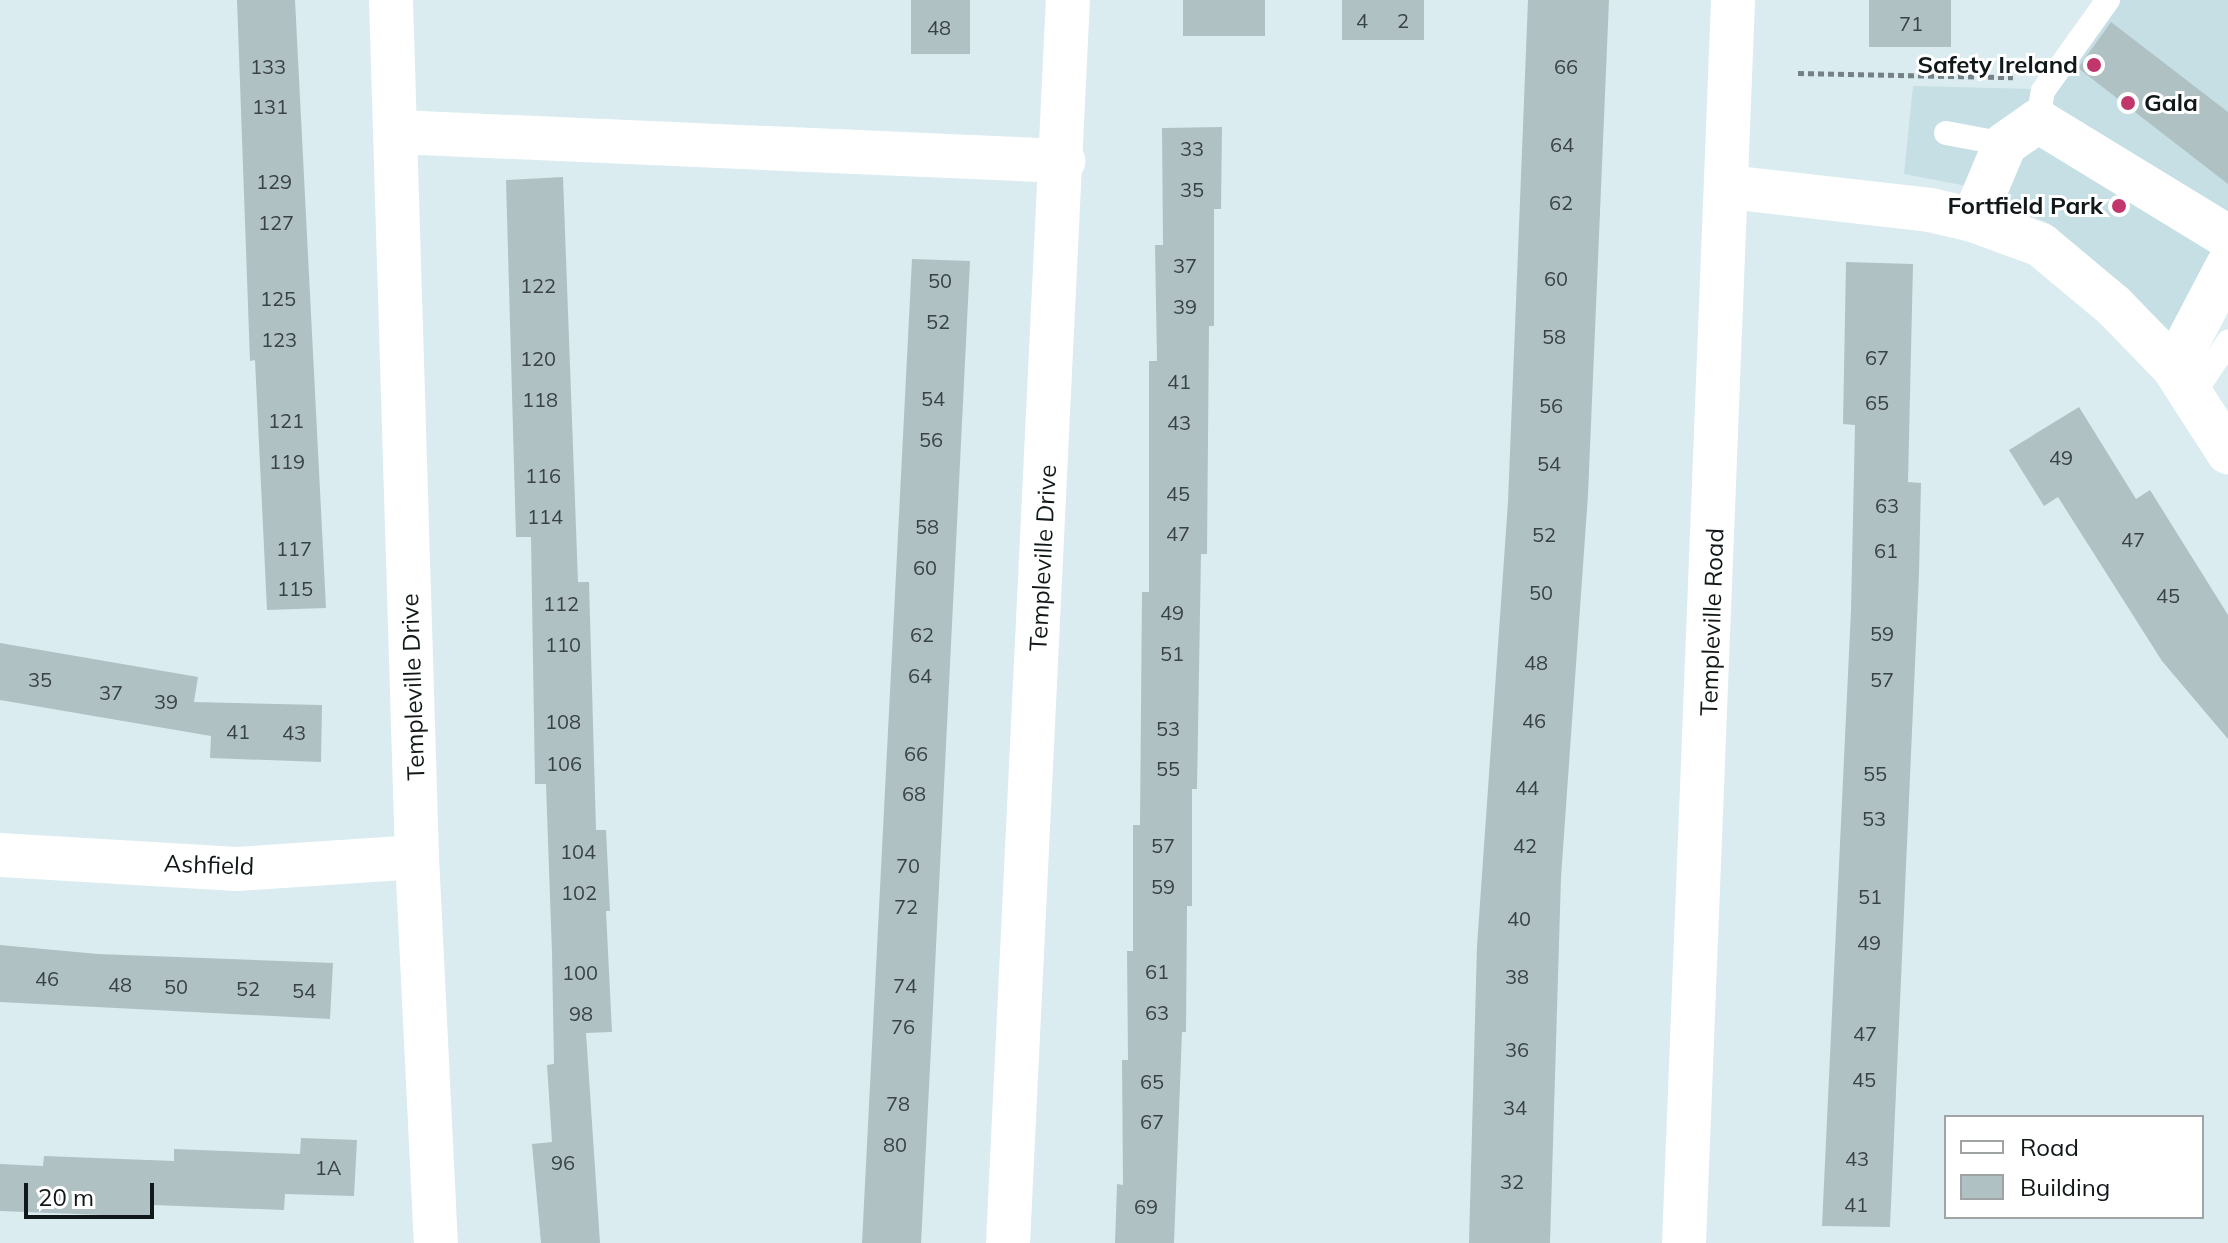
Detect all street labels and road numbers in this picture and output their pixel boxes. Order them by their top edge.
street label: Templeville Drive [1024,464,1062,652]
street label: Templeville Road [1694,528,1730,716]
street label: Templeville Drive [395,593,431,781]
street label: Ashfield [163,849,255,881]

